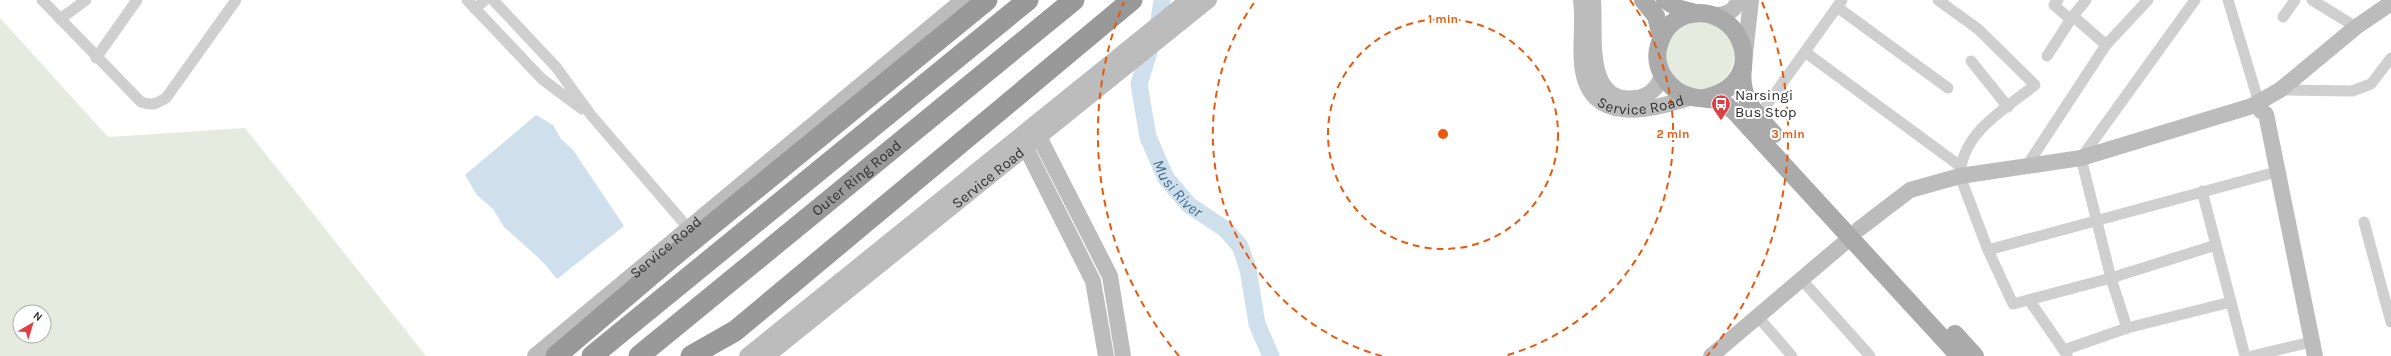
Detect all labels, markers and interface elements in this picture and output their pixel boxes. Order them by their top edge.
text: 1 min [1428,12,1458,26]
place label: Narsingi Bus Stop [1735,86,1797,121]
street label: Service Road [1594,91,1686,119]
bus stop icon: Narsingi Bus Stop [1710,93,1732,121]
centre of rings [1436,127,1450,141]
text: 2 min [1656,127,1690,141]
text: 3 min [1771,127,1805,141]
street label: Outer Ring Road [808,136,905,220]
street label: Service Road [948,143,1028,212]
water label: Musi River [1149,156,1206,222]
street label: Service Road [626,212,705,282]
north arrow [12,304,52,344]
text: N [31,309,45,324]

